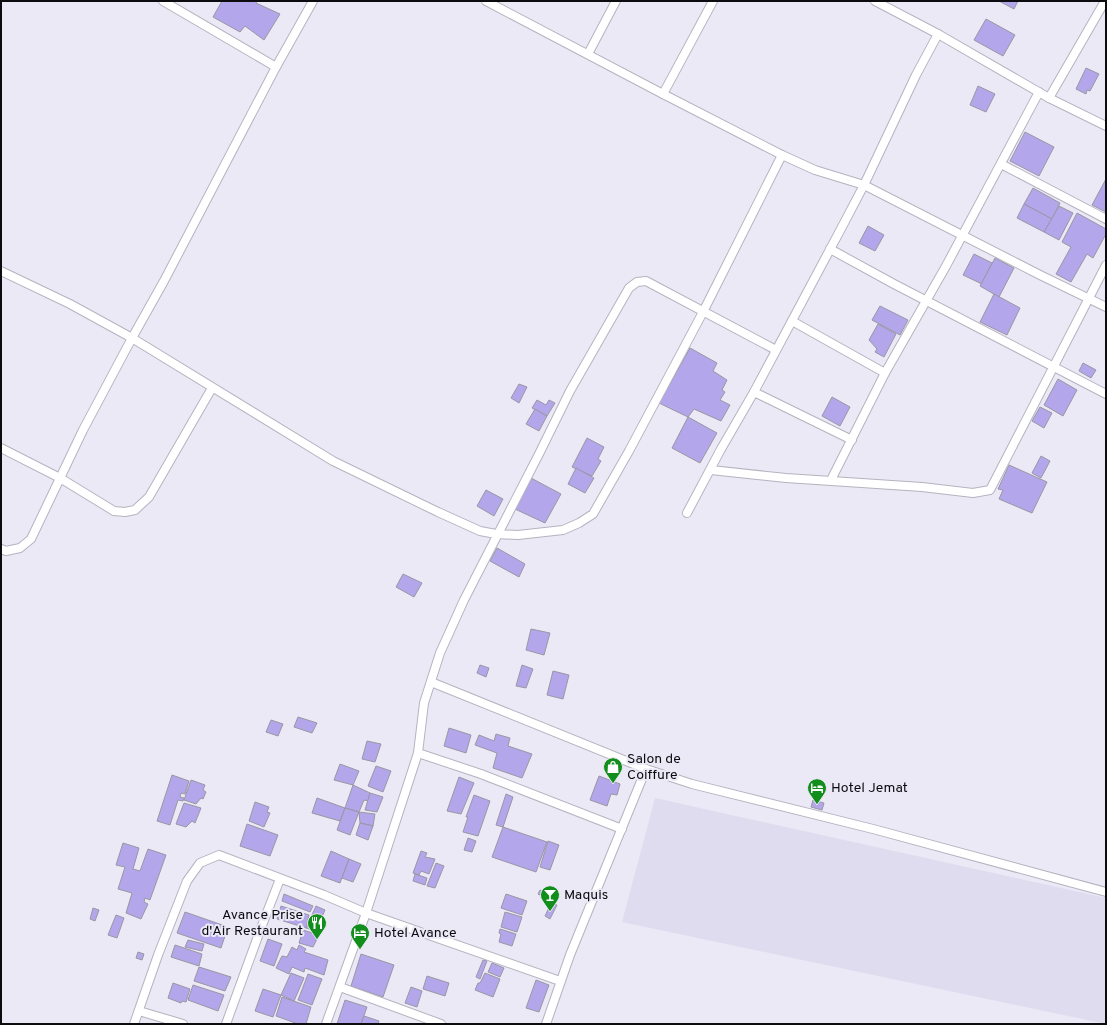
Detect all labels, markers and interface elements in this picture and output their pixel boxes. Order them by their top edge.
place label: Salon de Coiffure [627,751,681,784]
shop icon: Salon de Coiffure [602,756,624,784]
hotel icon: Hotel Jemat [806,777,828,805]
place label: Hotel Jemat [831,780,908,797]
bar icon: Maquis [539,884,561,912]
place label: Maquis [564,887,608,904]
place label: Avance Prise d'Air Restaurant [201,907,303,940]
restaurant icon: Avance Prise d'Air Restaurant [306,912,328,940]
hotel icon: Hotel Avance [349,922,371,950]
place label: Hotel Avance [374,925,457,942]

